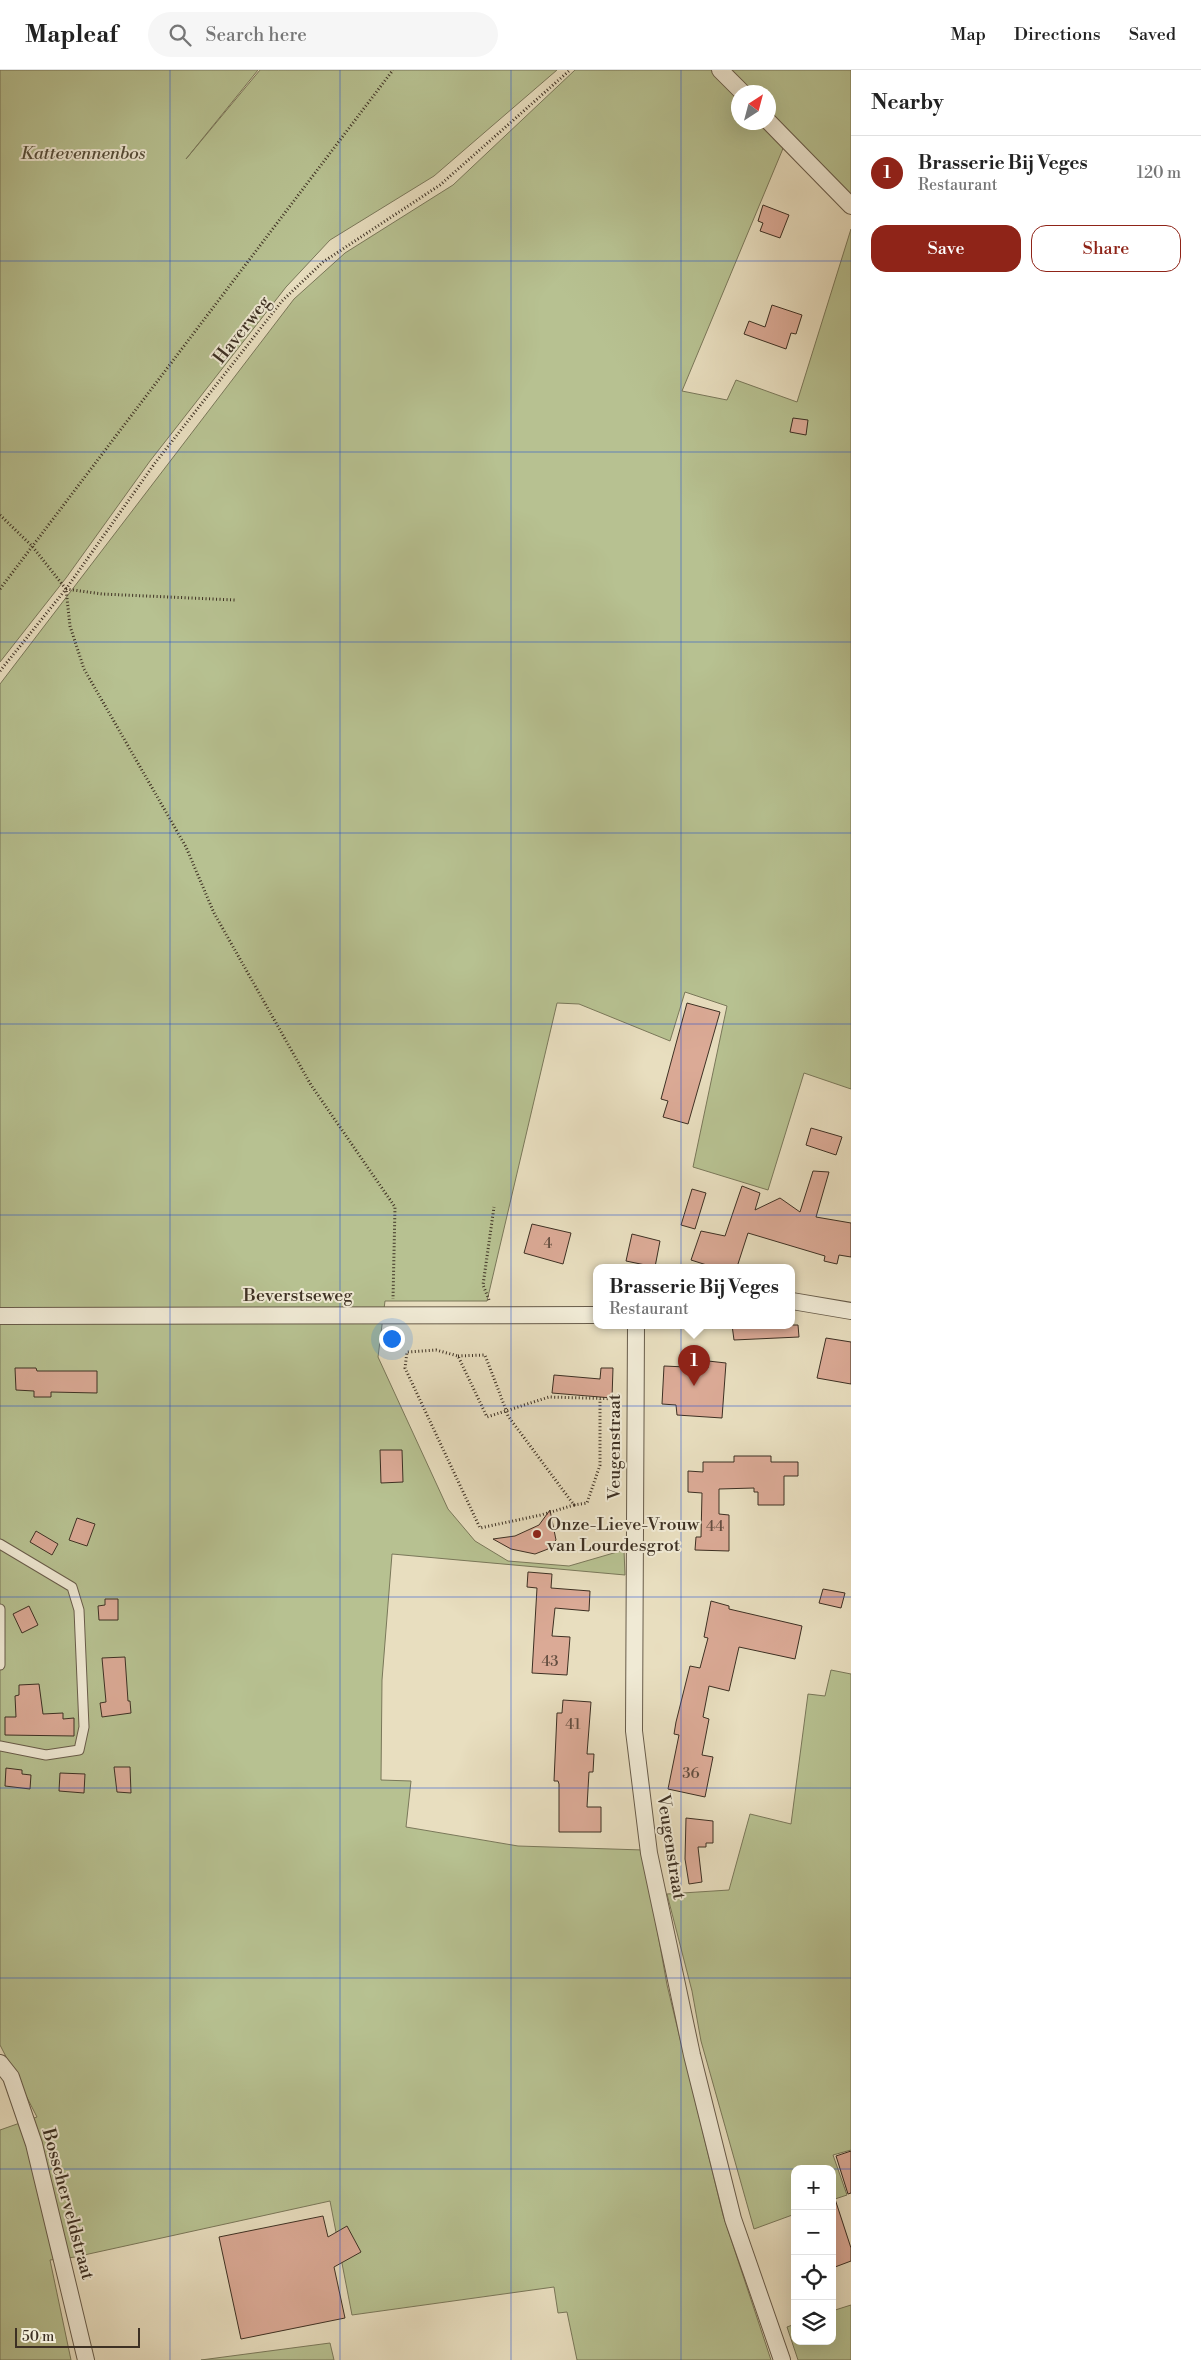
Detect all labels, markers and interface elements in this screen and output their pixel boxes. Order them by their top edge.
search box [148,12,498,57]
text: Mapleaf [25,20,118,50]
icon: search [166,21,194,49]
text: Search here [206,23,307,47]
text: Map [950,23,986,46]
text: Directions [1014,23,1101,46]
text: Saved [1129,23,1176,46]
north arrow [731,85,776,130]
text: Nearby [871,90,944,116]
park label: Kattevennenbos [21,142,146,165]
text: Brasserie Bij Veges [918,151,1088,175]
text: 1 [883,163,891,183]
text: 120 m [1137,163,1181,183]
text: Restaurant [918,175,997,195]
button: Save [871,225,1021,272]
button: Share [1031,225,1181,272]
street label: Haverweg [208,291,276,369]
house number: 4 [544,1234,553,1253]
popup [593,1264,795,1329]
text: Brasserie Bij Veges [609,1275,779,1299]
street label: Beverstseweg [242,1284,353,1307]
text: Restaurant [609,1299,689,1319]
your location [379,1326,405,1352]
pin: 1 [678,1345,710,1386]
street label: Veugenstraat [603,1393,626,1501]
place label: Onze-Lieve-Vrouw van Lourdesgrot [546,1513,700,1557]
house number: 44 [706,1517,724,1536]
marker: Onze-Lieve-Vrouw van Lourdesgrot [531,1528,543,1540]
house number: 43 [541,1652,559,1671]
house number: 41 [565,1715,581,1734]
house number: 36 [682,1764,700,1783]
street label: Veugenstraat [651,1792,691,1902]
street label: Bosscherveldstraat [36,2125,99,2283]
map controls [791,2165,836,2345]
button: + [791,2165,836,2210]
button: − [791,2210,836,2255]
button: locate [791,2255,836,2300]
button: layers [791,2300,836,2345]
scale bar [15,2325,140,2348]
text: 50 m [22,2328,54,2346]

